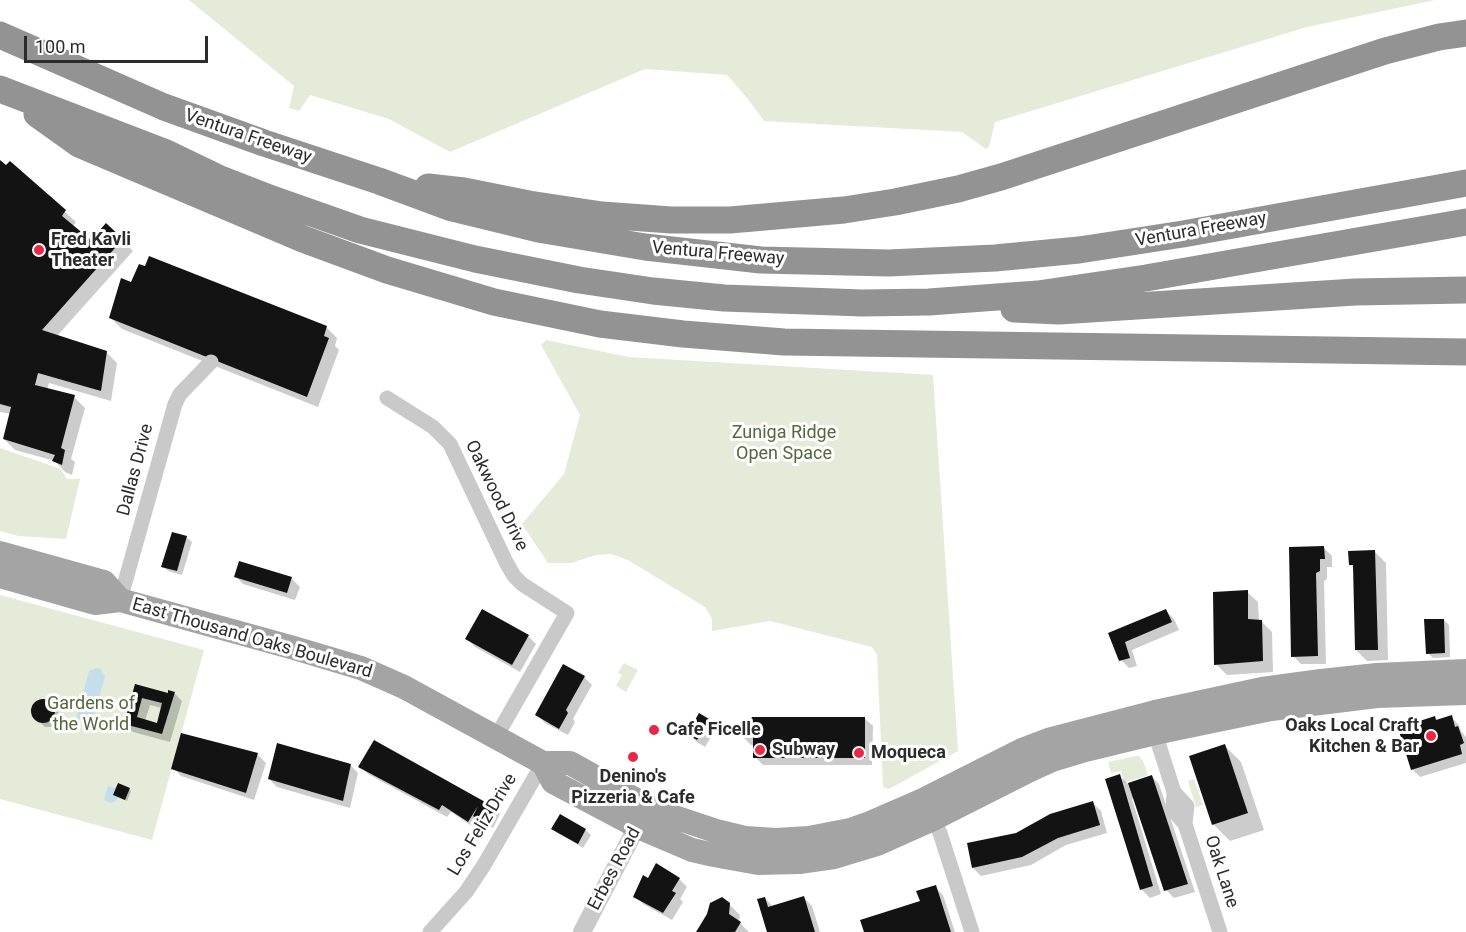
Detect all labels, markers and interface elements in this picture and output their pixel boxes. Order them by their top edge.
scale bar [27,24,212,62]
text: 100 m [35,36,86,57]
street label: Ventura Freeway [182,105,314,169]
street label: Ventura Freeway [1134,208,1268,252]
place label: Fred Kavli Theater [51,229,131,272]
street label: Ventura Freeway [651,237,785,271]
marker: Fred Kavli Theater [32,243,46,257]
street label: Dallas Drive [113,422,159,518]
park label: Zuniga Ridge Open Space [732,422,836,464]
street label: Oakwood Drive [460,437,532,555]
street label: East Thousand Oaks Boulevard [129,594,375,684]
park label: Gardens of the World [47,693,135,736]
place label: Oaks Local Craft Kitchen & Bar [1285,715,1419,758]
place label: Cafe Ficelle [666,719,761,741]
marker: Cafe Ficelle [647,723,661,737]
marker: Oaks Local Craft Kitchen & Bar [1424,729,1438,743]
place label: Subway [772,739,835,761]
place label: Moqueca [871,742,946,764]
marker: Subway [753,743,767,757]
marker: Moqueca [852,746,866,760]
marker: Denino's Pizzeria & Cafe [626,750,640,764]
place label: Denino's Pizzeria & Cafe [571,766,695,808]
street label: Los Feliz Drive [444,770,522,880]
street label: Erbes Road [584,824,646,914]
street label: Oak Lane [1199,833,1243,911]

